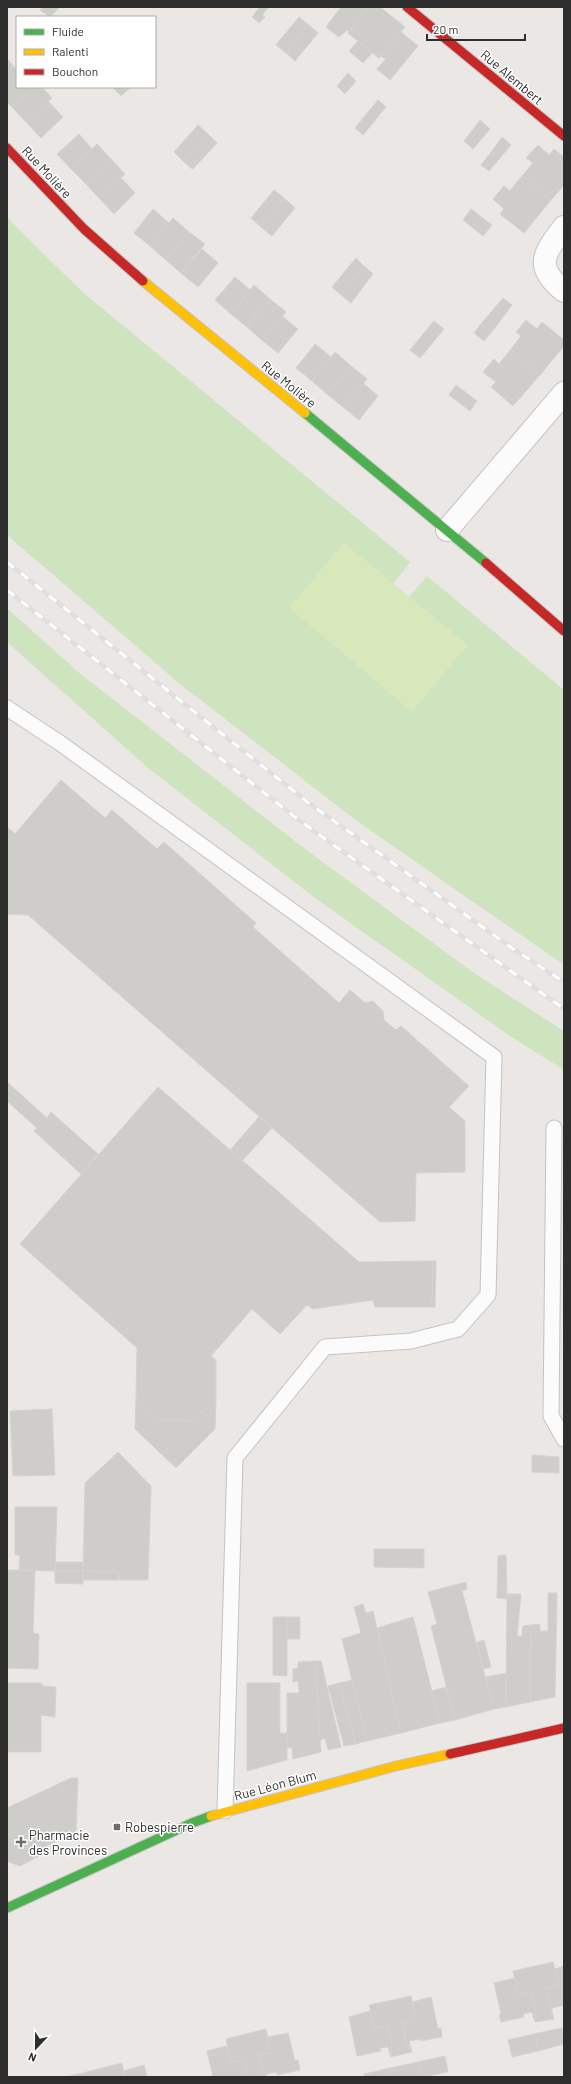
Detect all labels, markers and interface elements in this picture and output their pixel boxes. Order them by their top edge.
legend [16,16,156,88]
scale bar [427,16,525,42]
text: 20 m [433,22,459,36]
text: Fluide [52,24,84,38]
text: Ralenti [52,44,89,58]
street label: Rue Alembert [478,46,546,108]
text: Bouchon [52,64,98,78]
street label: Rue Molière [19,143,75,202]
street label: Rue Molière [258,357,320,411]
street label: Rue Léon Blum [232,1766,318,1804]
place label: Robespierre [125,1819,194,1835]
marker: Robespierre [112,1822,122,1832]
place label: Pharmacie des Provinces [29,1827,107,1858]
marker: Pharmacie des Provinces [16,1837,26,1847]
north arrow [16,2028,56,2068]
text: N [26,2050,38,2065]

